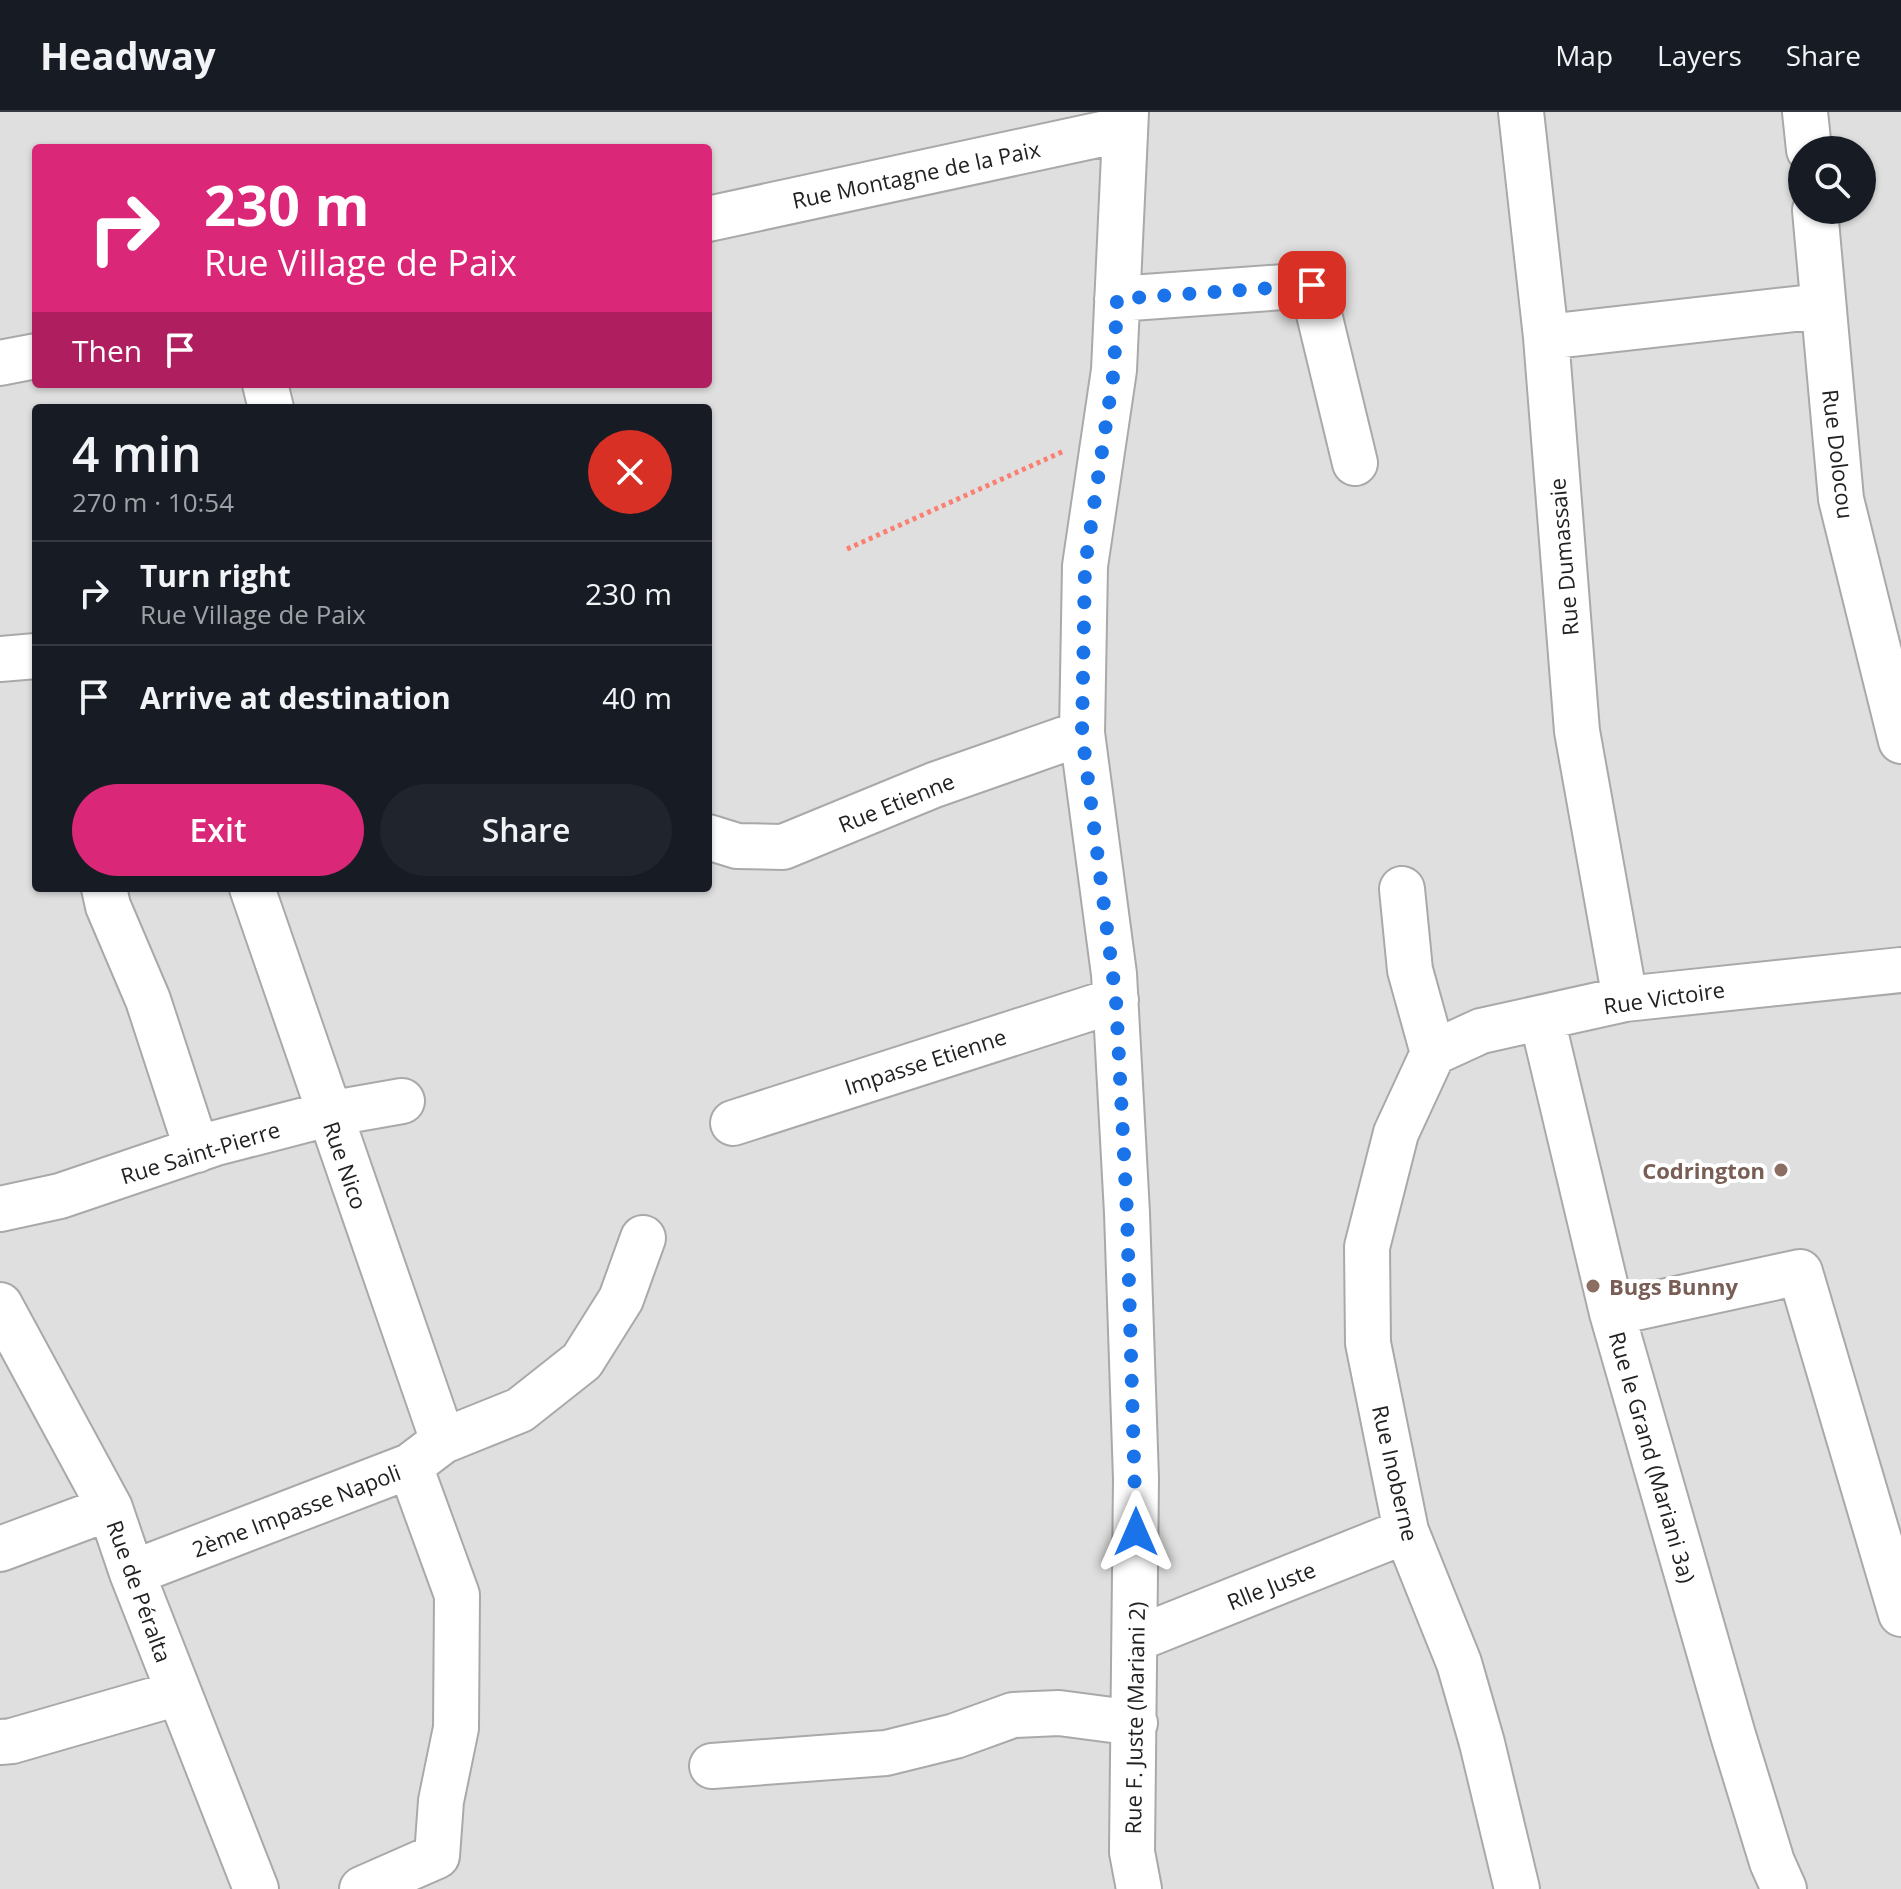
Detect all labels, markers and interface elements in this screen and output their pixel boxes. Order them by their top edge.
text: Headway [40,29,216,81]
text: Map [1555,36,1613,74]
text: Layers [1657,36,1742,74]
text: Share [1786,36,1861,74]
street label: Rue Montagne de la Paix [789,133,1043,215]
map controls [1788,136,1876,224]
button: search [1788,136,1876,224]
text: 230 m [204,166,370,242]
icon: right [72,176,176,280]
text: Rue Village de Paix [204,238,517,287]
pin [1278,251,1346,319]
icon: arrive [1290,263,1334,307]
icon: arrive [158,328,202,372]
text: Then [72,330,142,371]
street label: Rue Dolocou [1816,387,1862,521]
text: 4 min [72,421,202,486]
button: close [588,430,672,514]
street label: Rue Dumassaie [1541,477,1585,637]
text: 270 m · 10:54 [72,484,234,520]
text: Turn right [140,555,291,596]
icon: right [72,571,116,615]
text: 230 m [585,573,672,614]
text: Rue Village de Paix [140,596,366,632]
icon: arrive [72,675,116,719]
text: Arrive at destination [140,677,451,718]
text: 40 m [602,677,672,718]
street label: Rue Etienne [834,765,958,839]
button: Exit [72,784,364,876]
button: Share [380,784,672,876]
street label: Rue Victoire [1601,974,1727,1020]
street label: Impasse Etienne [840,1021,1010,1101]
street label: Rue Saint-Pierre [117,1114,283,1190]
street label: Rue Nico [317,1117,375,1213]
place label: Codrington [1642,1155,1765,1185]
marker: Codrington [1772,1161,1790,1179]
place label: Bugs Bunny [1609,1271,1738,1301]
marker: Bugs Bunny [1584,1277,1602,1295]
street label: Rue le Grand (Mariani 3a) [1603,1328,1703,1586]
street label: Rue Inoberne [1366,1402,1426,1544]
street label: 2ème Impasse Napoli [187,1456,405,1564]
position arrow [1094,1490,1178,1574]
street label: Rue de Péralta [100,1516,180,1666]
street label: Rlle Juste [1222,1554,1320,1616]
street label: Rue F. Juste (Mariani 2) [1117,1601,1151,1835]

